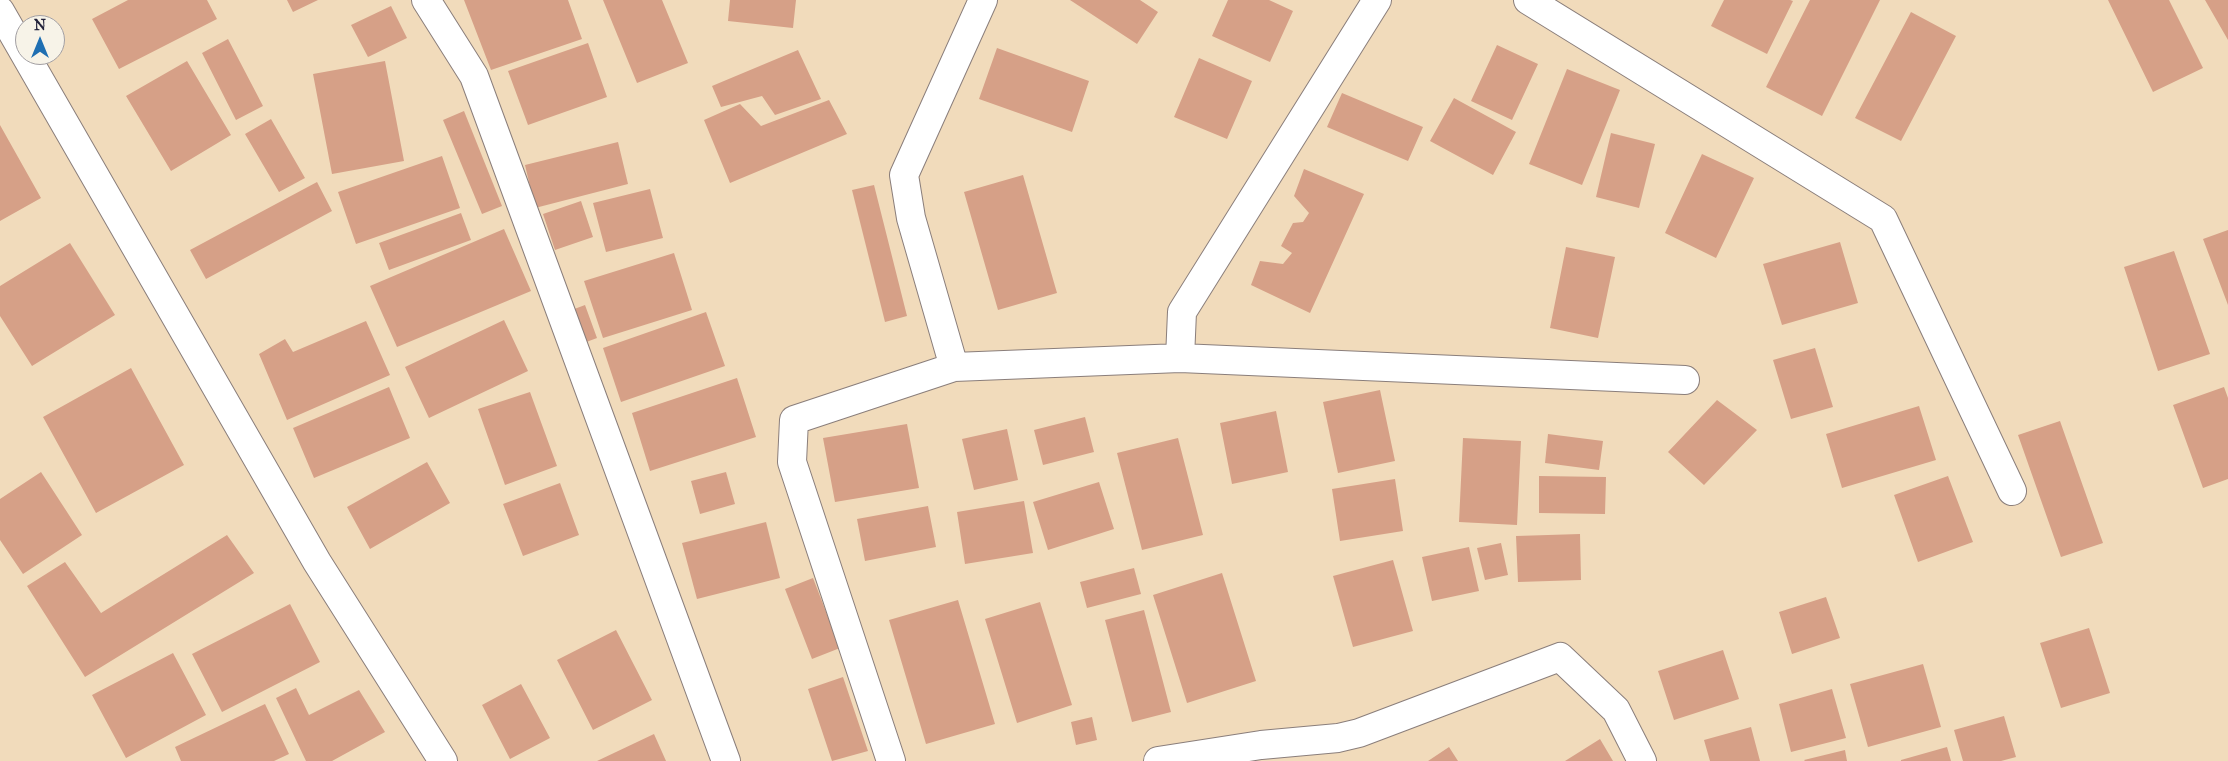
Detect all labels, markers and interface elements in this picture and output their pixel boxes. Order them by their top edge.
north arrow [15,15,65,65]
text: N [34,17,46,34]

